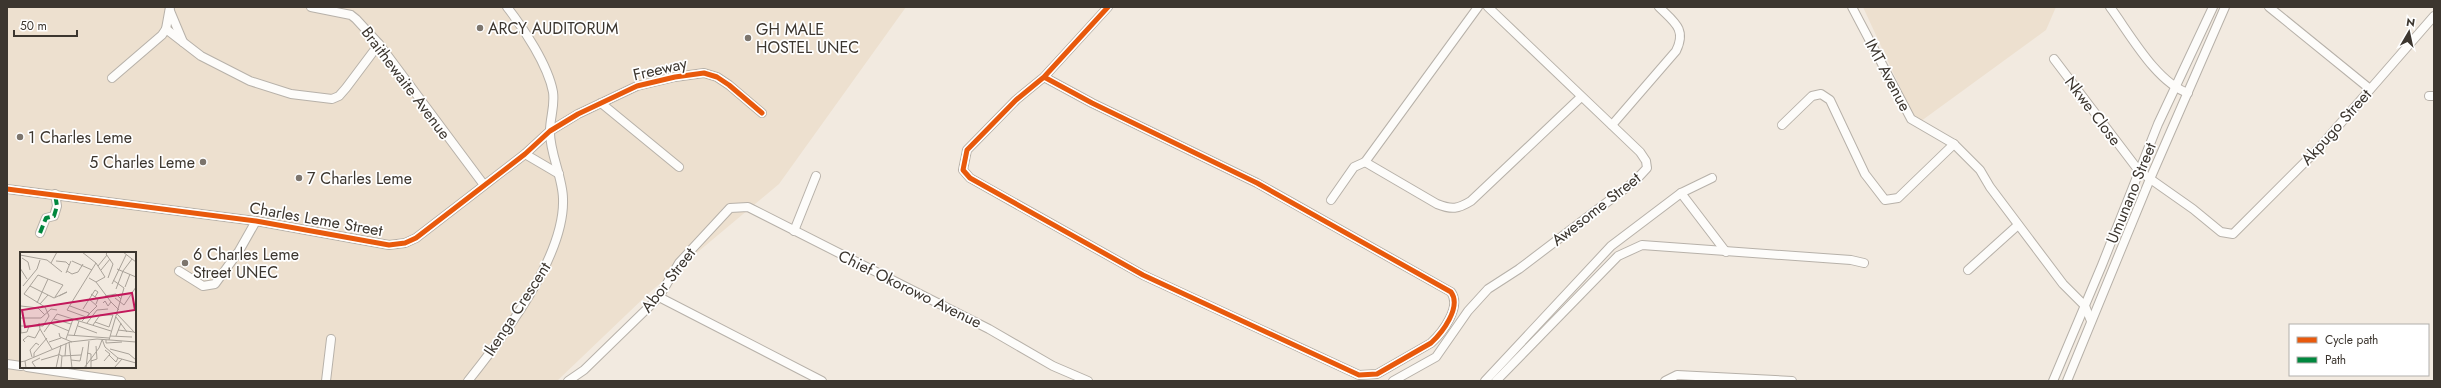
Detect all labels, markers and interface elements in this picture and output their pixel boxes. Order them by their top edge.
scale bar [14,12,77,38]
north arrow [2389,12,2429,52]
text: N [2405,14,2416,31]
text: 50 m [20,17,47,35]
place label: ARCY AUDITORUM [488,17,618,40]
place label: GH MALE HOSTEL UNEC [756,18,859,59]
street label: Braithewaite Avenue [356,22,456,144]
marker: ARCY AUDITORUM [475,23,485,33]
marker: GH MALE HOSTEL UNEC [743,33,753,43]
street label: IMT Avenue [1859,35,1917,115]
street label: Freeway [631,51,690,86]
street label: Nkwe Close [2059,72,2127,150]
street label: Akpugo Street [2295,84,2377,170]
place label: 1 Charles Leme [28,126,132,149]
marker: 1 Charles Leme [15,132,25,142]
street label: Umunano Street [2100,139,2162,247]
place label: 5 Charles Leme [89,151,195,174]
marker: 5 Charles Leme [198,157,208,167]
place label: 7 Charles Leme [307,167,412,190]
street label: Awesome Street [1547,167,1646,251]
marker: 7 Charles Leme [294,173,304,183]
street label: Charles Leme Street [248,196,385,242]
place label: 6 Charles Leme Street UNEC [193,243,299,284]
street label: Abor Street [635,243,701,317]
street label: Chief Okorowo Avenue [834,244,986,334]
inset map [20,252,136,368]
street label: Ikenga Crescent [478,257,556,361]
marker: 6 Charles Leme Street UNEC [180,258,190,268]
legend [2289,324,2429,376]
text: Cycle path [2325,331,2378,349]
text: Path [2325,351,2346,369]

